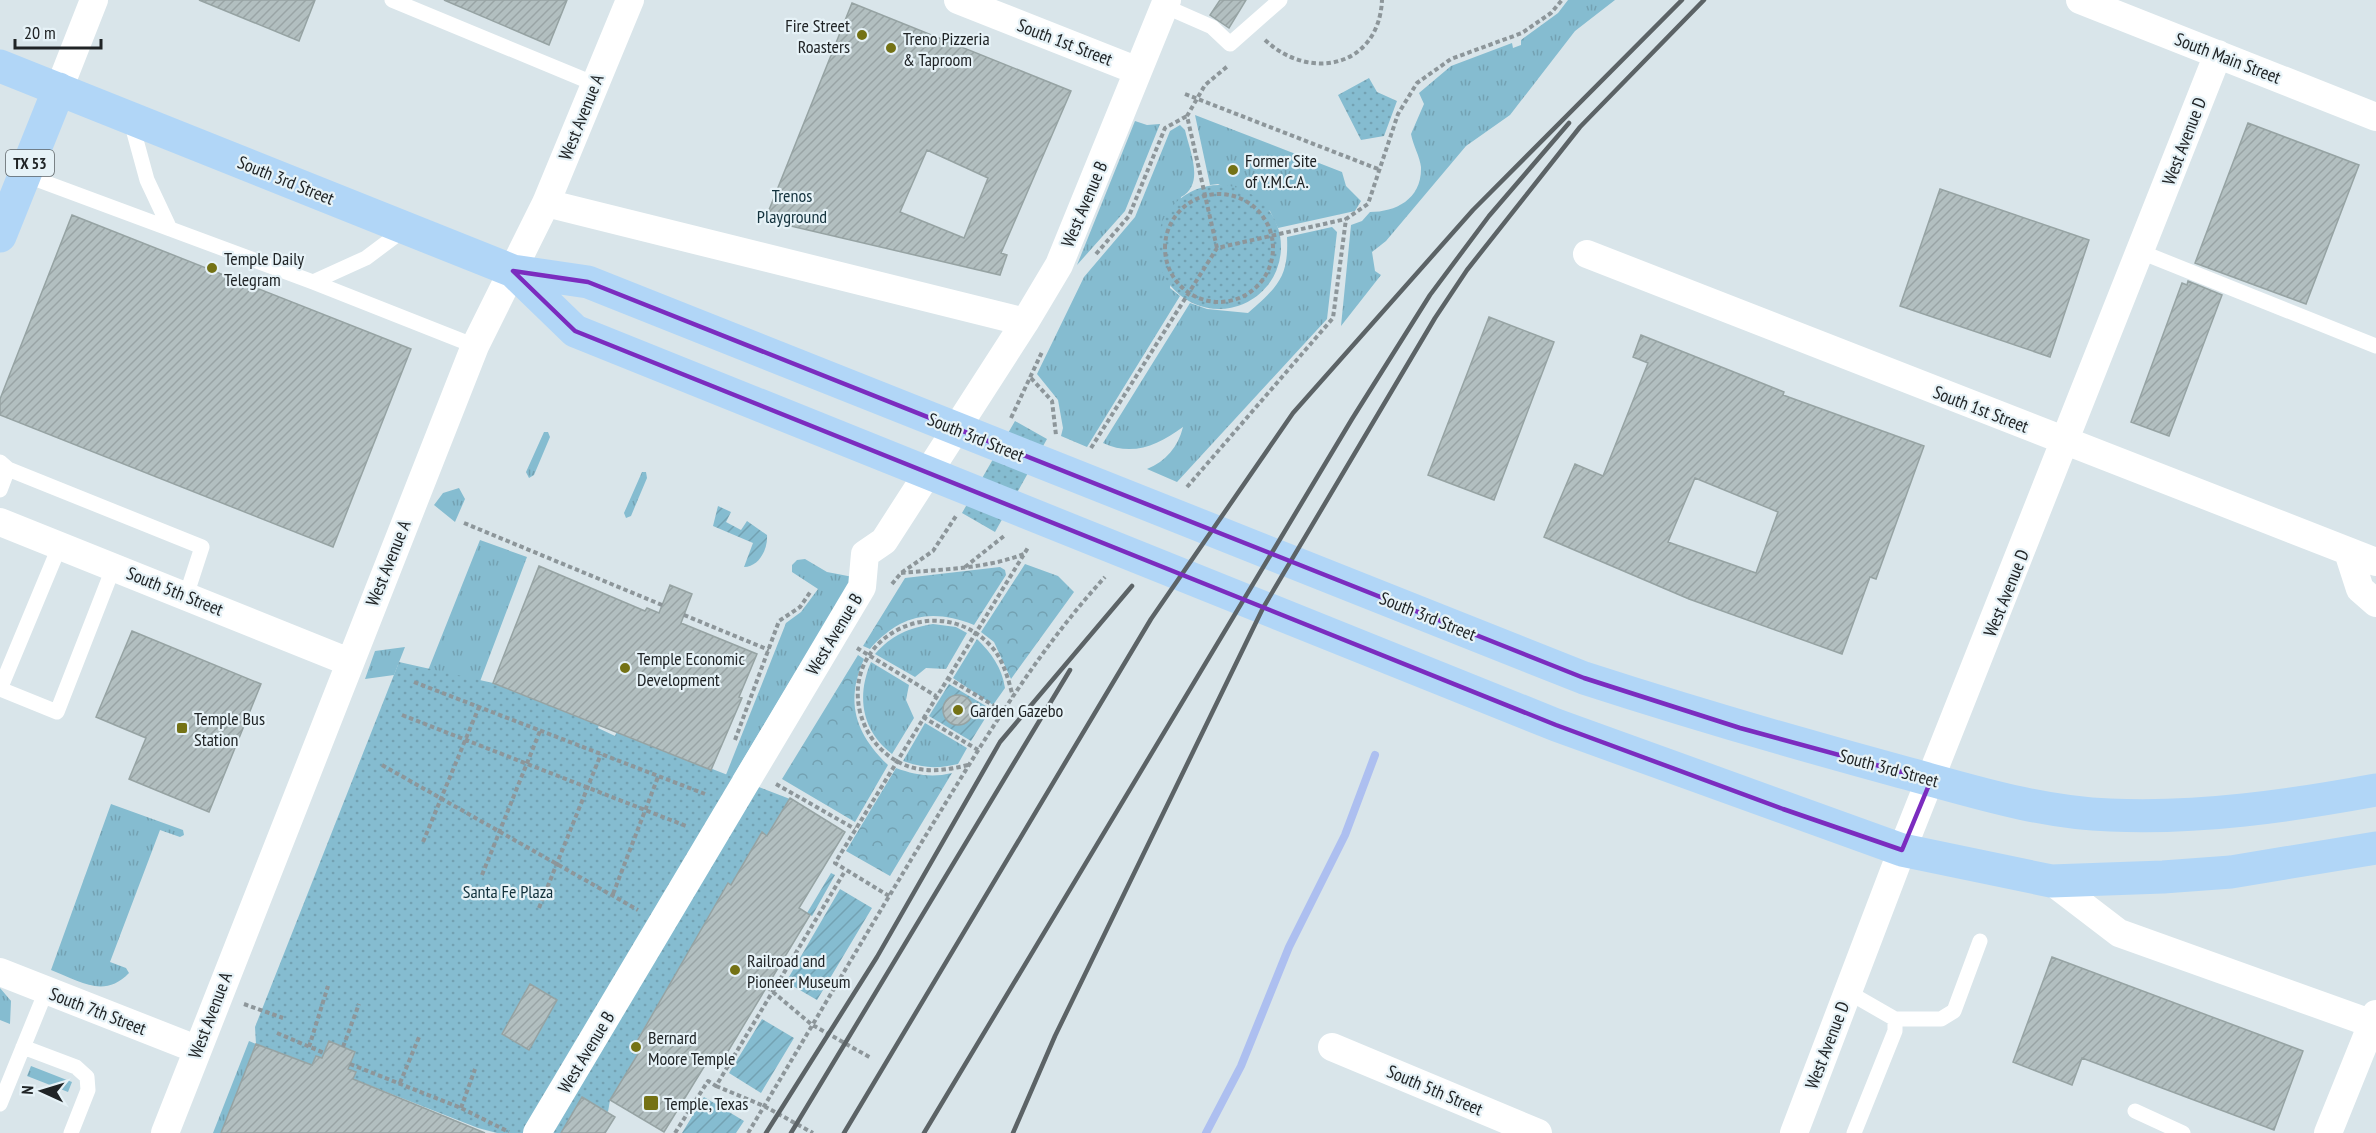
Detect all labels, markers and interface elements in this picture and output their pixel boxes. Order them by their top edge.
scale bar [15,12,100,50]
street label: South 1st Street [1014,13,1116,71]
place label: Fire Street Roasters [785,14,850,58]
text: 20 m [24,21,56,44]
place label: Treno Pizzeria & Taproom [903,27,990,71]
street label: South Main Street [2172,27,2284,89]
marker: Fire Street Roasters [855,28,869,42]
marker: Treno Pizzeria & Taproom [884,41,898,55]
street label: West Avenue A [553,70,609,163]
street label: West Avenue D [2157,94,2211,188]
place label: Former Site of Y.M.C.A. [1245,149,1317,193]
road number: TX 53 [6,150,54,176]
street label: South 3rd Street [234,150,338,210]
street label: West Avenue B [1056,158,1112,250]
marker: Former Site of Y.M.C.A. [1226,163,1240,177]
park label: Trenos Playground [757,184,827,228]
place label: Temple Daily Telegram [224,247,304,291]
marker: Temple Daily Telegram [205,261,219,275]
street label: South 1st Street [1930,380,2032,438]
street label: South 3rd Street [924,407,1028,467]
street label: West Avenue A [360,516,416,609]
street label: West Avenue D [1978,546,2034,640]
street label: South 5th Street [123,561,227,621]
street label: South 3rd Street [1376,586,1480,646]
street label: West Avenue B [801,589,867,679]
place label: Temple Economic Development [637,647,746,691]
marker: Temple Economic Development [618,661,632,675]
place label: Garden Gazebo [970,699,1063,722]
marker: Garden Gazebo [951,703,965,717]
place label: Temple Bus Station [194,707,265,751]
marker: Temple Bus Station [175,721,189,735]
street label: South 3rd Street [1837,744,1941,792]
park label: Santa Fe Plaza [463,880,553,903]
place label: Railroad and Pioneer Museum [747,949,851,993]
marker: Railroad and Pioneer Museum [728,963,742,977]
street label: West Avenue A [183,968,237,1061]
street label: South 7th Street [46,982,150,1040]
street label: West Avenue D [1800,998,1854,1092]
street label: West Avenue B [553,1007,619,1097]
place label: Bernard Moore Temple [648,1026,736,1070]
marker: Bernard Moore Temple [629,1040,643,1054]
street label: South 5th Street [1384,1059,1486,1121]
north arrow [12,1061,72,1121]
text: N [17,1085,37,1095]
place label: Temple, Texas [664,1092,748,1115]
marker: Temple, Texas [642,1094,660,1112]

